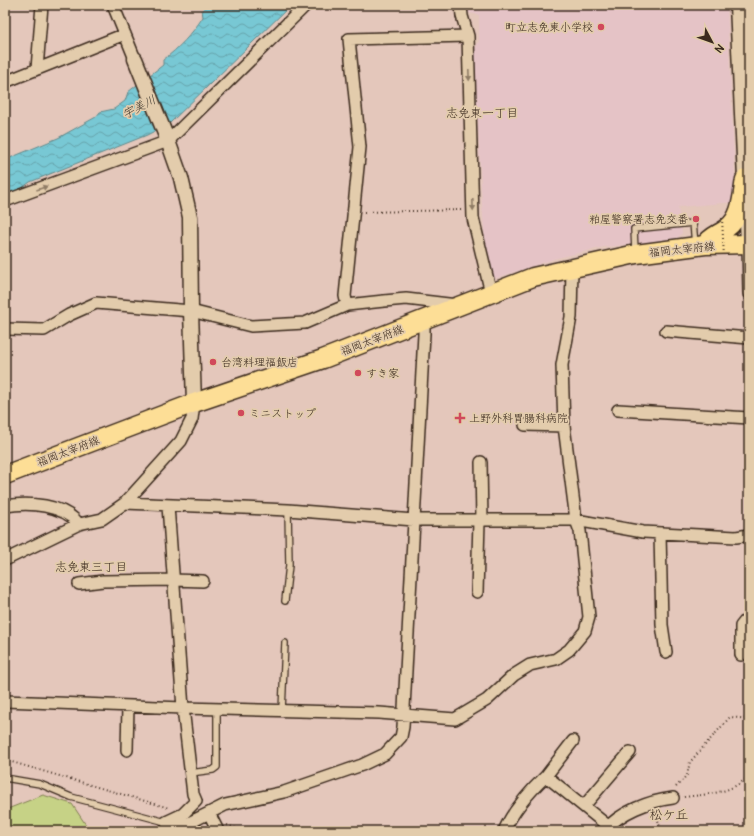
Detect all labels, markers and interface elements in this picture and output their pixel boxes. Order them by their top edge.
place label: 町立志免東小学校 [505,21,593,34]
marker: 町立志免東小学校 [596,22,606,32]
north arrow [692,22,732,62]
text: N [711,41,727,56]
one-way arrow [466,69,472,82]
water label: 宇美川 [120,92,159,123]
district label: 志免東一丁目 [446,106,518,121]
one-way arrow [36,184,48,190]
one-way arrow [469,199,476,211]
place label: 粕屋警察署志免交番 [589,213,688,226]
marker: 粕屋警察署志免交番 [691,214,701,224]
street label: 福岡太宰府線 [649,240,716,259]
street label: 福岡太宰府線 [339,323,405,358]
place label: 台湾料理福飯店 [221,356,298,369]
marker: 台湾料理福飯店 [208,357,218,367]
place label: すき家 [366,367,399,380]
marker: すき家 [353,368,363,378]
place label: ミニストップ [249,407,316,420]
marker: ミニストップ [236,408,246,418]
marker: 上野外科胃腸科病院 [454,412,466,424]
place label: 上野外科胃腸科病院 [469,412,568,425]
street label: 福岡太宰府線 [35,434,101,469]
district label: 志免東三丁目 [55,560,127,575]
district label: 松ケ丘 [649,807,689,823]

